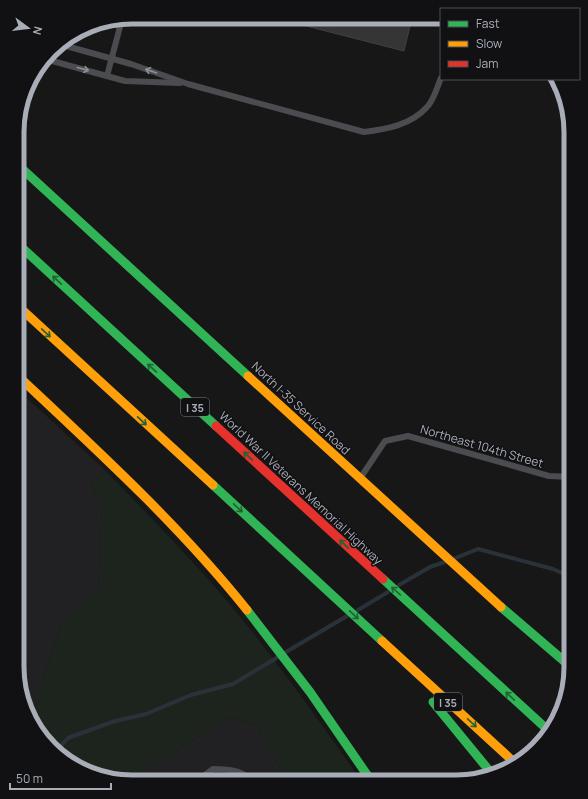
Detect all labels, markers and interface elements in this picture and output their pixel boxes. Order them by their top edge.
north arrow [8,8,48,48]
legend [440,8,580,80]
text: Fast [476,15,500,32]
text: N [30,25,46,37]
text: Slow [476,35,502,52]
text: Jam [476,55,498,72]
one-way arrow [76,66,89,74]
one-way arrow [145,67,158,74]
one-way arrow [52,275,62,285]
one-way arrow [41,328,52,337]
street label: North I-35 Service Road [248,358,354,458]
one-way arrow [148,364,158,373]
road number: I 35 [181,398,209,416]
street label: World War II Veterans Memorial Highway [216,407,387,569]
one-way arrow [137,416,147,425]
street label: Northeast 104th Street [418,420,546,472]
one-way arrow [243,451,253,461]
one-way arrow [233,504,243,513]
one-way arrow [339,539,349,549]
one-way arrow [391,587,401,596]
one-way arrow [349,610,359,620]
one-way arrow [505,691,515,701]
road number: I 35 [434,693,462,711]
one-way arrow [466,719,477,728]
scale bar [10,765,111,791]
text: 50 m [16,770,43,787]

